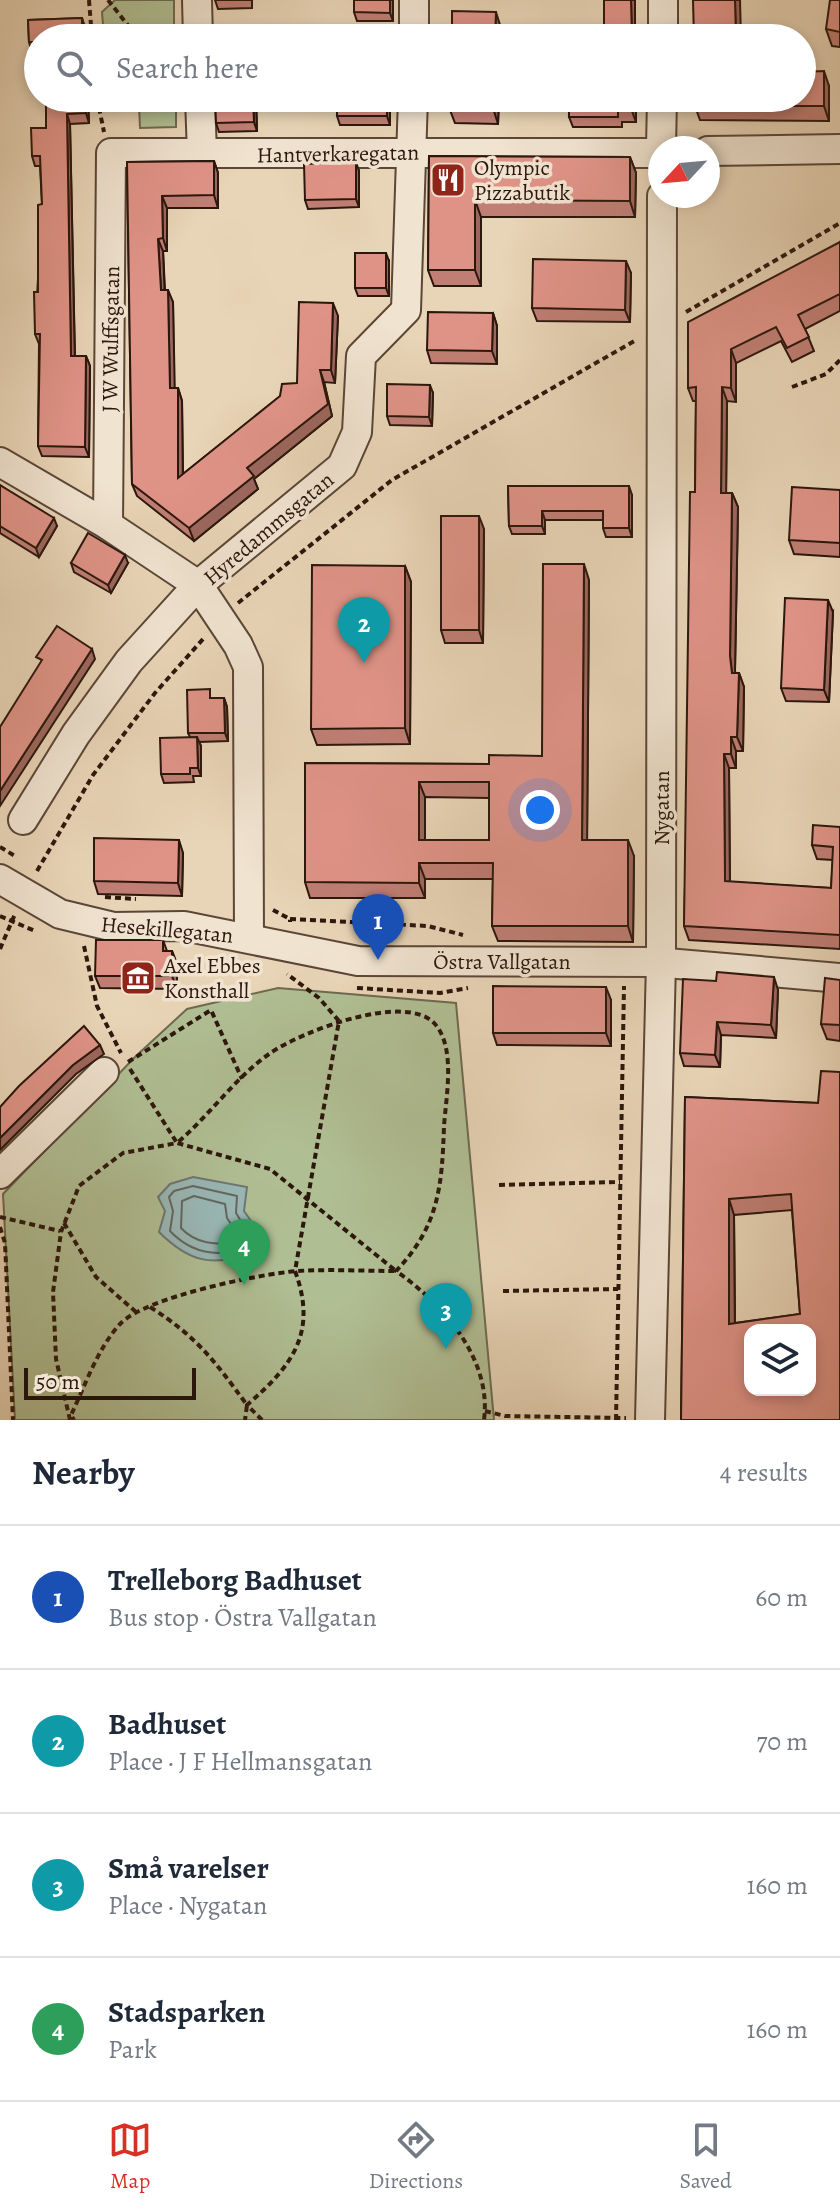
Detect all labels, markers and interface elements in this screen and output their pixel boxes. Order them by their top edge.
search box [24,24,816,112]
icon: search [52,46,96,90]
text: Search here [116,48,259,88]
north arrow [648,136,720,208]
street label: Hantverkaregatan [256,138,420,170]
place label: Olympic Pizzabutik [474,153,570,208]
restaurant icon: Olympic Pizzabutik [429,161,467,199]
street label: J W Wulffsgatan [95,266,127,413]
street label: Hyredammsgatan [197,465,340,592]
pin: 2 [338,597,390,663]
street label: Nygatan [647,770,677,846]
your location [520,790,560,830]
pin: 1 [352,894,404,960]
street label: Hesekillegatan [99,909,234,951]
street label: Östra Vallgatan [433,947,571,977]
place label: Axel Ebbes Konsthall [163,951,261,1006]
museum icon: Axel Ebbes Konsthall [119,959,157,997]
pin: 4 [218,1219,270,1285]
pin: 3 [420,1283,472,1349]
map controls [744,1324,816,1396]
button: layers [744,1324,816,1396]
scale bar [24,1364,196,1400]
text: 50 m [36,1367,80,1397]
text: Nearby [32,1449,135,1496]
text: 4 results [720,1455,808,1490]
text: Trelleborg Badhuset [108,1560,362,1600]
text: 1 [53,1580,63,1615]
text: 60 m [755,1580,808,1615]
text: Bus stop · Östra Vallgatan [108,1600,377,1635]
text: Badhuset [108,1704,226,1744]
text: 2 [52,1724,64,1759]
text: 70 m [756,1724,808,1759]
text: Place · J F Hellmansgatan [108,1744,372,1779]
text: Små varelser [108,1848,269,1888]
text: 3 [52,1868,64,1903]
text: 160 m [746,1868,808,1903]
text: Place · Nygatan [108,1888,267,1923]
text: Stadsparken [108,1992,265,2032]
text: 4 [52,2012,64,2047]
text: 160 m [746,2012,808,2047]
text: Park [108,2032,157,2067]
tab: Map [108,2118,152,2196]
tab: Directions [369,2118,463,2196]
tab: Saved [680,2118,732,2196]

